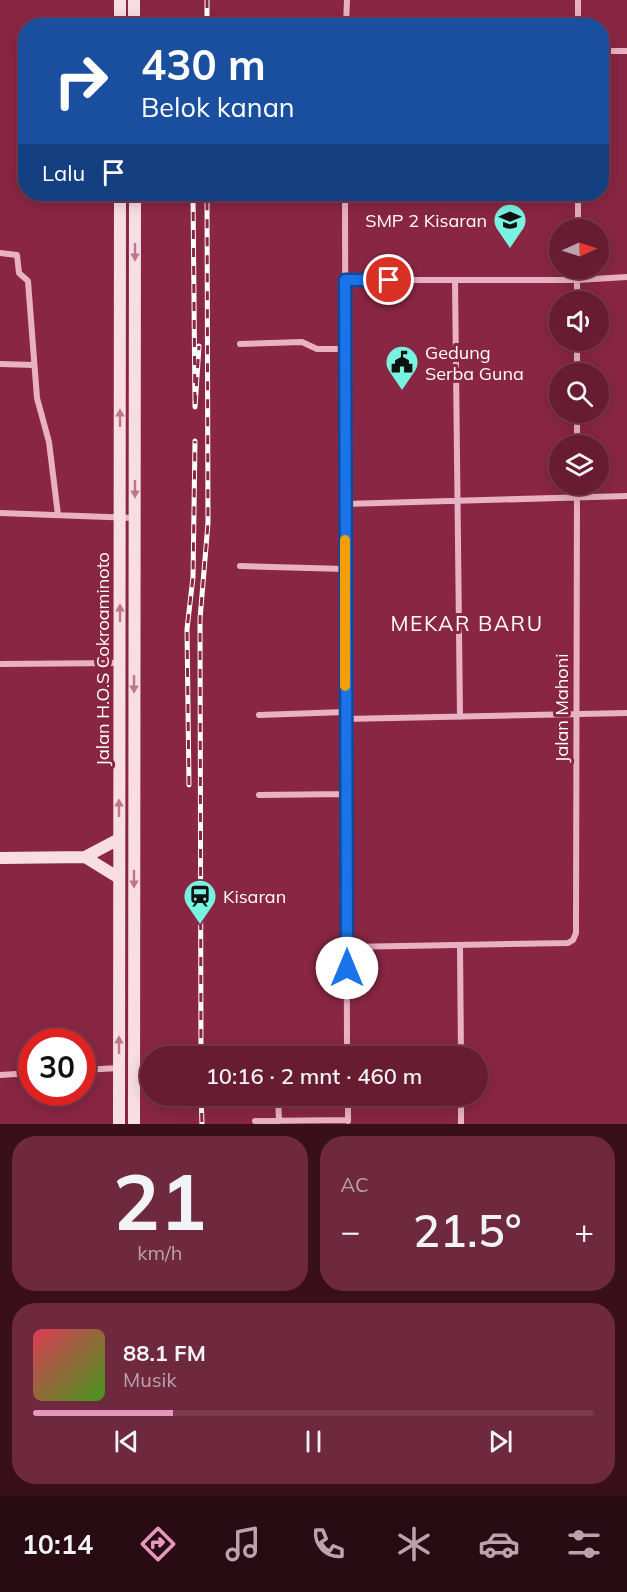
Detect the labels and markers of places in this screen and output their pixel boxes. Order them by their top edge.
school or university icon: SMP 2 Kisaran [492,202,528,249]
place label: SMP 2 Kisaran [365,209,487,232]
pin [363,254,414,305]
place label: Gedung Serba Guna [425,341,524,385]
public building icon: Gedung Serba Guna [384,344,420,391]
station icon: Kisaran [182,878,218,925]
place label: Kisaran [223,885,286,908]

